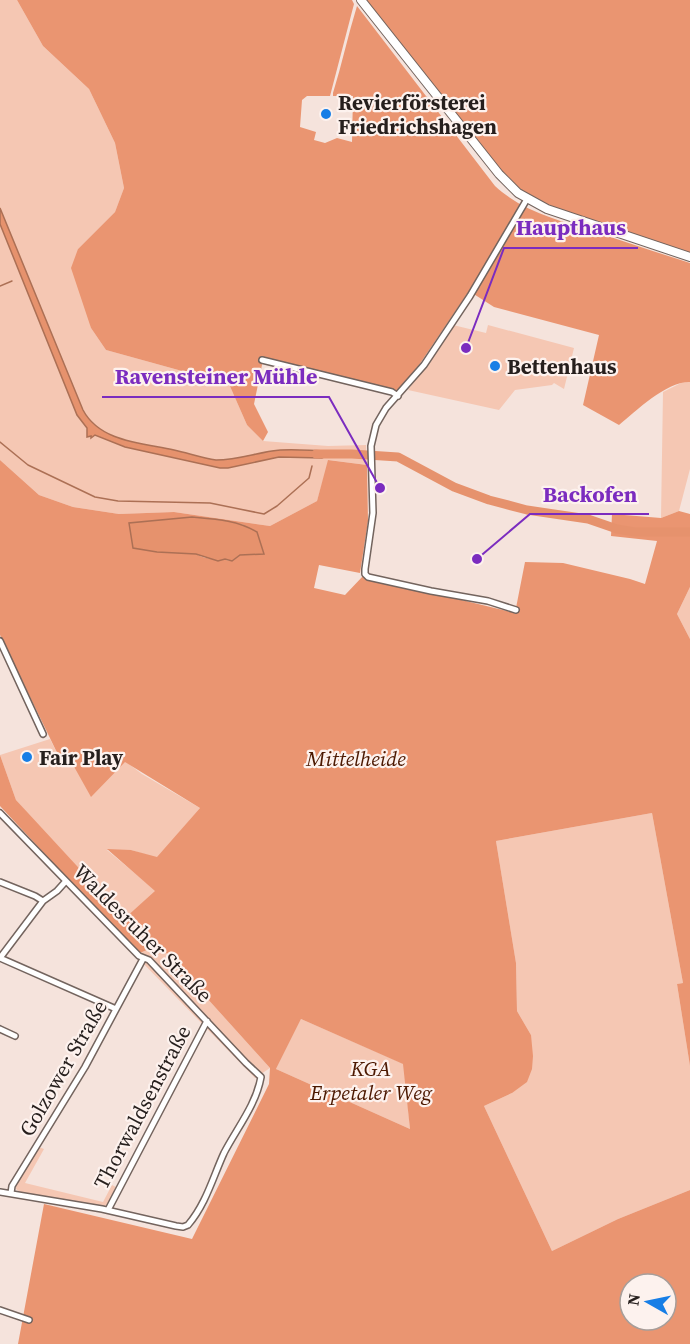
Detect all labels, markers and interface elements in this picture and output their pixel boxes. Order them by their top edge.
place label: Revierförsterei Friedrichshagen [338,88,497,141]
marker: Revierförsterei Friedrichshagen [319,107,333,121]
callout: Haupthaus [504,208,638,248]
text: Haupthaus [516,212,626,242]
place label: Bettenhaus [507,352,617,381]
callout: Ravensteiner Mühle [102,357,329,397]
marker: Bettenhaus [488,359,502,373]
text: Ravensteiner Mühle [115,361,317,391]
callout: Backofen [530,474,649,514]
text: Backofen [543,479,638,509]
place label: Fair Play [39,743,124,772]
park label: Mittelheide [305,744,406,773]
marker: Fair Play [20,750,34,764]
street label: Waldesruher Straße [67,857,219,1009]
street label: Golzower Straße [12,995,114,1141]
street label: Thorwaldsenstraße [87,1020,197,1194]
park label: KGA Erpetaler Weg [309,1054,433,1107]
north arrow [618,1272,678,1332]
text: N [621,1292,645,1307]

